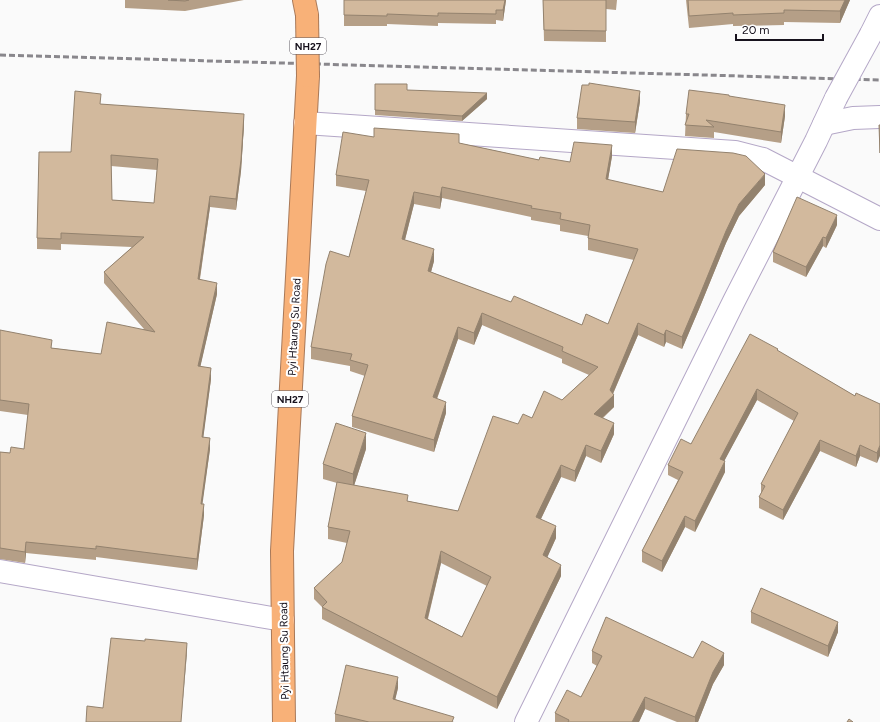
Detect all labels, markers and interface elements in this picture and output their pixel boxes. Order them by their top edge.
scale bar [736,16,823,42]
text: 20 m [742,23,770,37]
road number: NH27 [290,38,326,54]
street label: Pyi Htaung Su Road [285,278,304,376]
road number: NH27 [272,391,308,407]
street label: Pyi Htaung Su Road [277,602,292,700]

